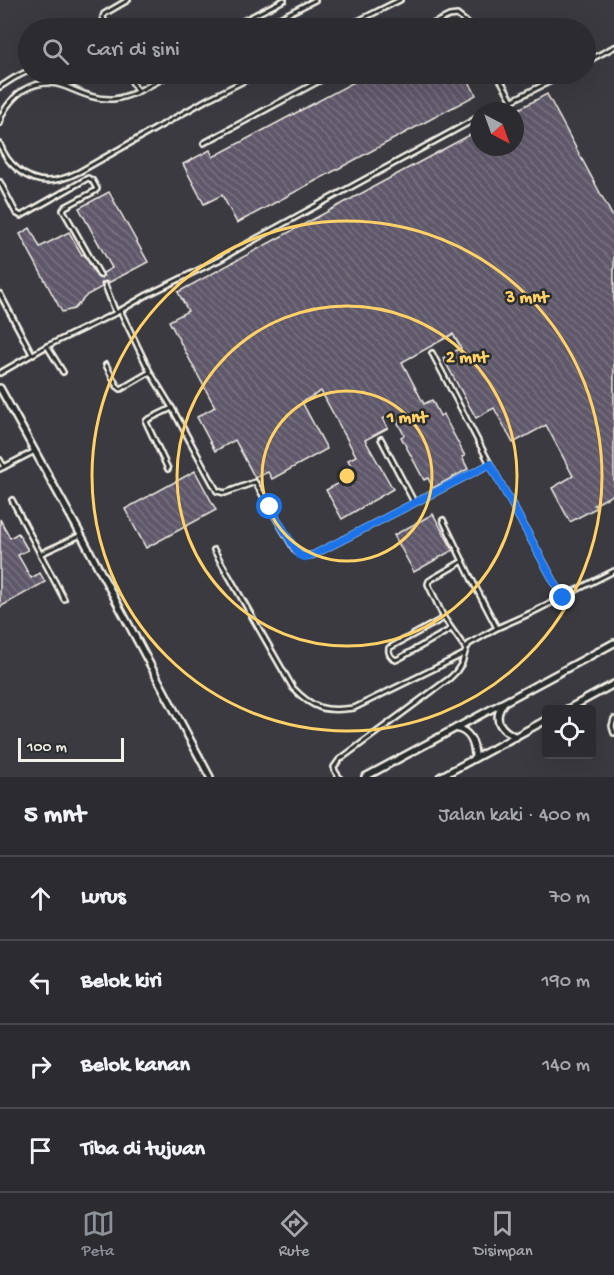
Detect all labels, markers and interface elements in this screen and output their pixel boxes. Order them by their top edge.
search box [18,18,596,84]
icon: search [39,35,72,68]
text: Cari di sini [87,38,180,64]
north arrow [470,102,524,156]
text: 3 mnt [505,288,550,309]
text: 2 mnt [446,348,490,369]
text: 1 mnt [386,408,429,429]
centre of rings [337,466,357,486]
route start [256,493,282,519]
route end [549,584,575,610]
map controls [542,705,596,759]
button: locate [542,705,596,759]
scale bar [18,735,124,762]
text: 100 m [27,739,67,758]
text: 5 mnt [24,801,85,832]
text: Jalan kaki · 400 m [438,805,590,828]
icon: ahead [24,882,57,915]
text: Lurus [81,885,126,911]
text: 70 m [549,887,590,910]
icon: left [24,966,57,999]
text: Belok kiri [81,969,162,995]
text: 190 m [542,971,590,994]
icon: right [24,1050,57,1083]
text: Belok kanan [81,1053,190,1079]
text: 140 m [542,1055,590,1078]
icon: arrive [24,1134,57,1167]
text: Tiba di tujuan [81,1137,205,1163]
tab: Peta [82,1207,115,1262]
tab: Rute [278,1207,311,1262]
tab: Disimpan [474,1207,532,1262]

